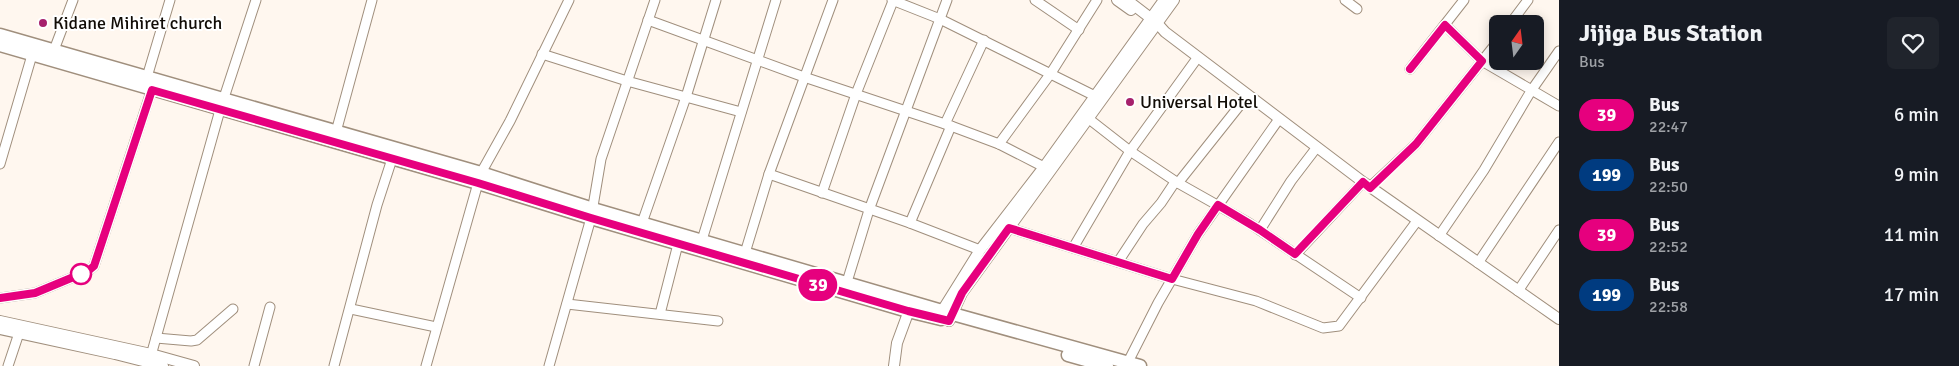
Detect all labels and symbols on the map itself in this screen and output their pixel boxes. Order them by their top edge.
place label: Kidane Mihiret church [53,12,222,34]
north arrow [1489,15,1544,70]
marker: Kidane Mihiret church [37,17,49,29]
place label: Universal Hotel [1140,91,1258,113]
marker: Universal Hotel [1124,96,1136,108]
unlabelled marker [70,263,92,285]
line badge: 39 [796,269,840,301]

